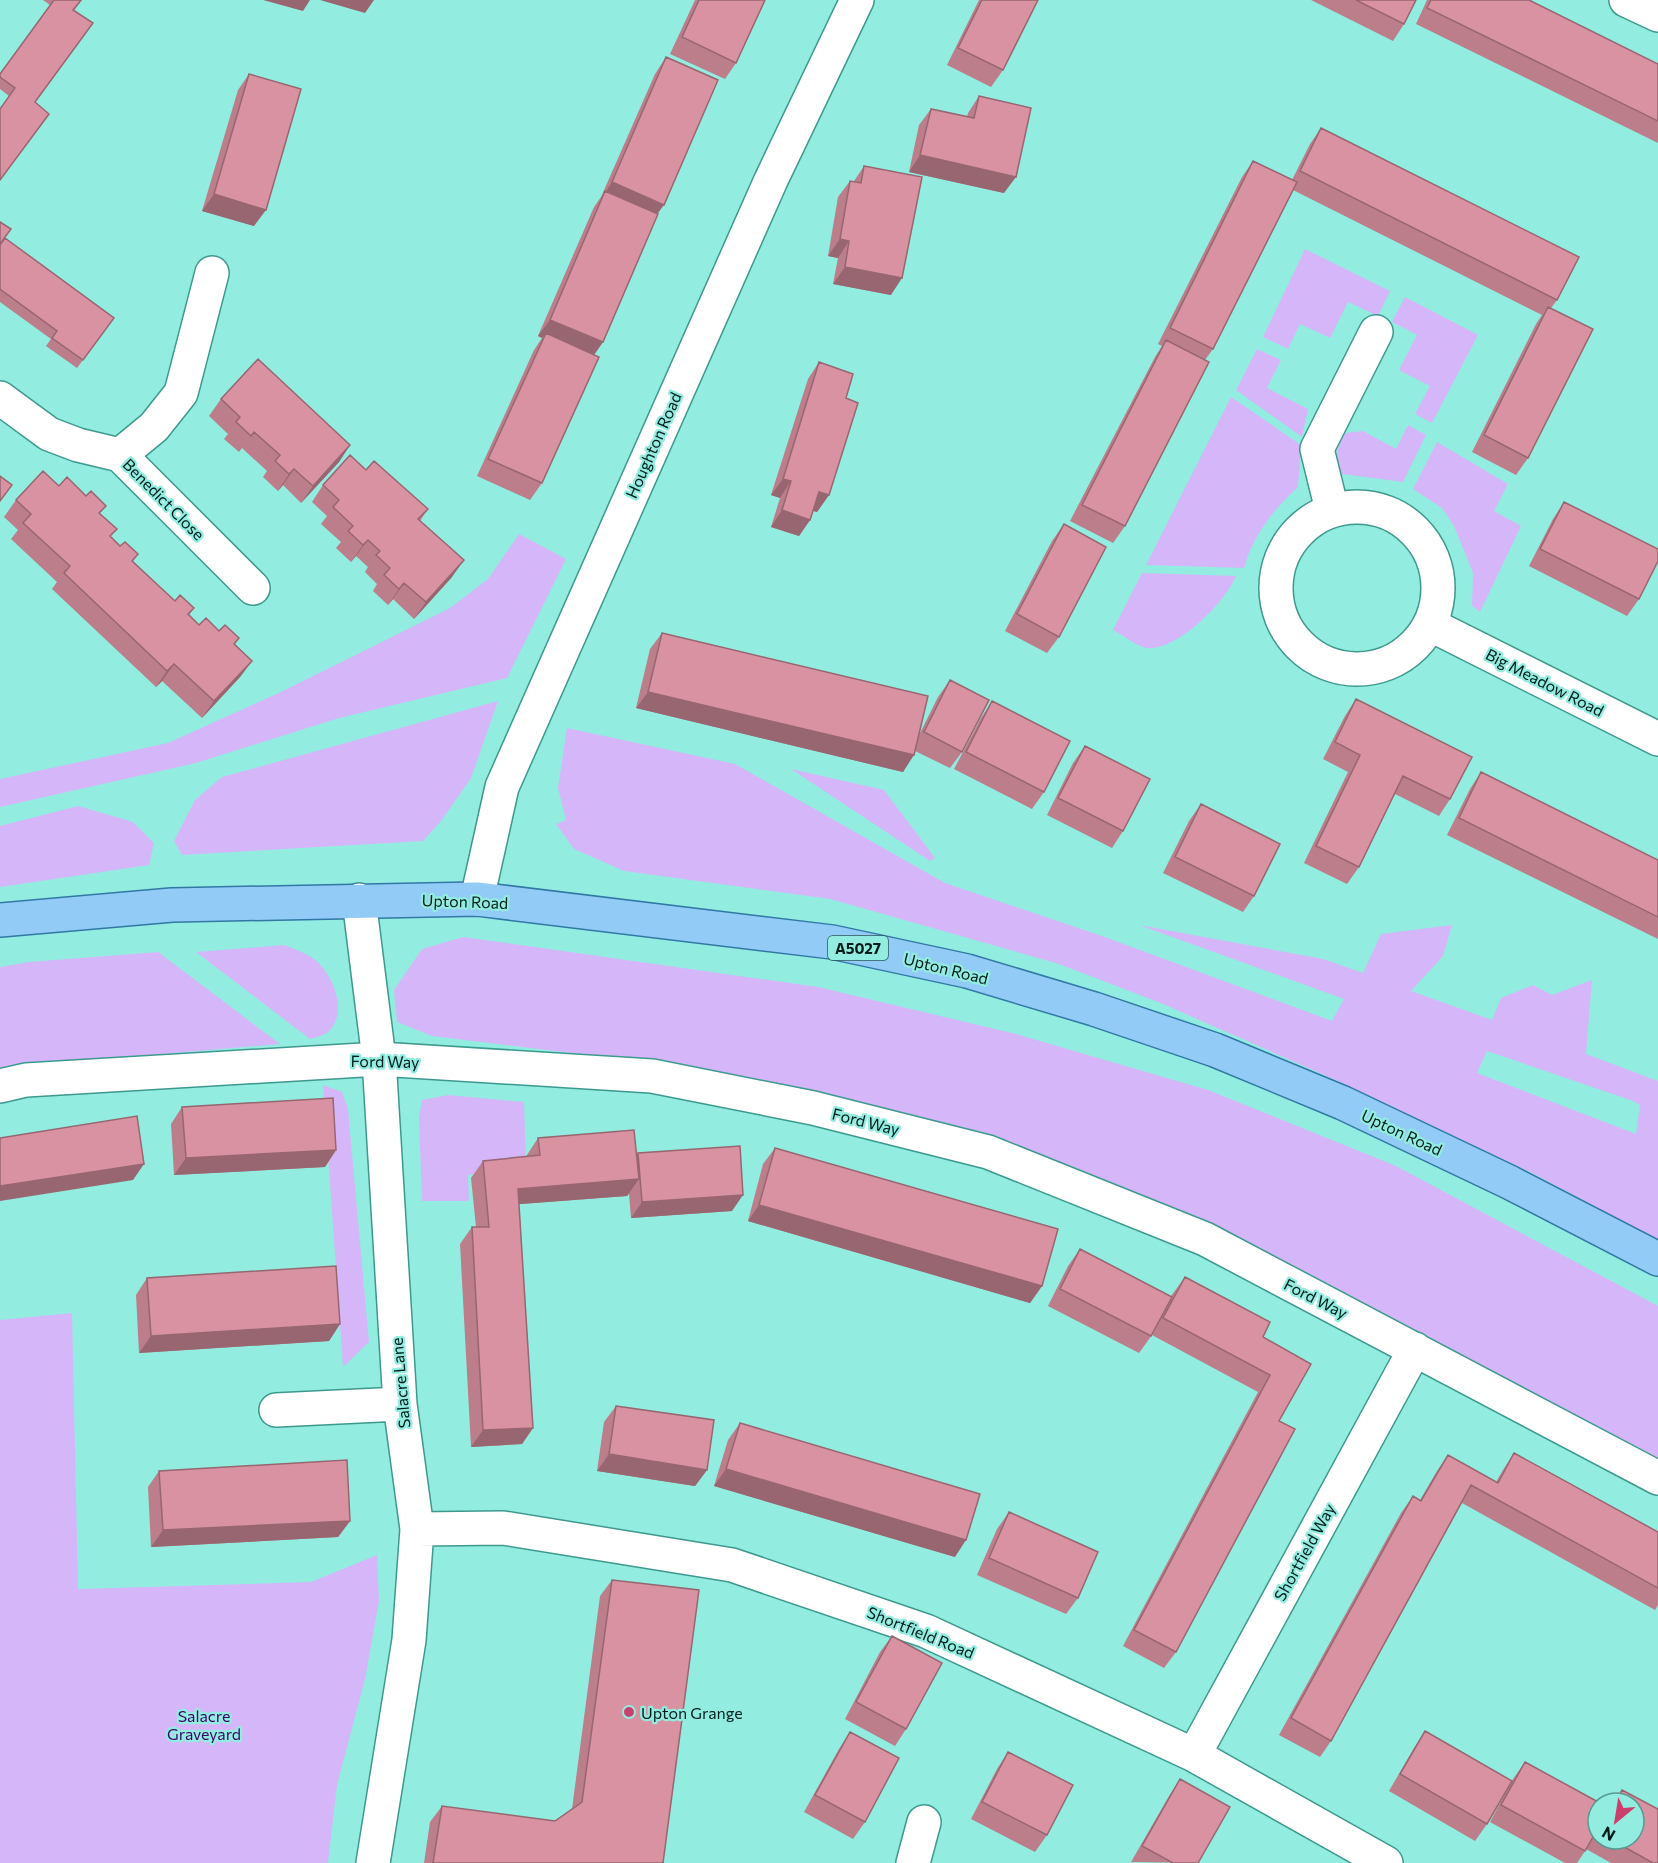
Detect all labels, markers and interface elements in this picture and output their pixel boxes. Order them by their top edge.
street label: Houghton Road [621,389,685,501]
street label: Benedict Close [119,454,209,544]
street label: Big Meadow Road [1483,644,1607,720]
street label: Upton Road [421,890,509,912]
road number: A5027 [828,936,888,960]
street label: Upton Road [902,948,990,988]
street label: Ford Way [350,1051,420,1071]
street label: Ford Way [830,1103,902,1139]
street label: Upton Road [1359,1105,1445,1159]
street label: Ford Way [1281,1274,1351,1322]
street label: Salacre Lane [387,1337,413,1429]
street label: Shortfield Way [1269,1500,1339,1604]
street label: Shortfield Road [865,1602,977,1662]
place label: Upton Grange [641,1703,743,1722]
marker: Upton Grange [622,1705,636,1719]
park label: Salacre Graveyard [167,1706,241,1743]
north arrow [1586,1791,1646,1851]
text: N [1598,1823,1618,1846]

